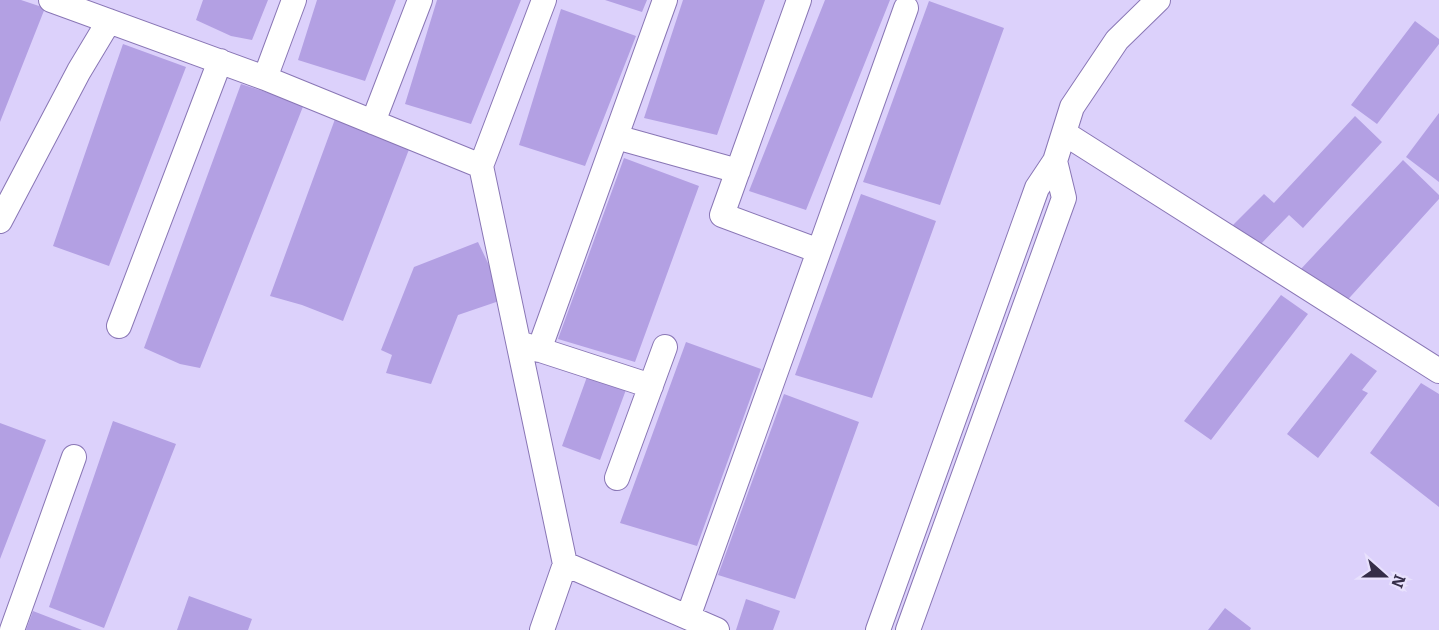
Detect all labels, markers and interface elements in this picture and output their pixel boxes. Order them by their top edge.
north arrow [1355,546,1415,606]
text: N [1387,572,1410,590]

